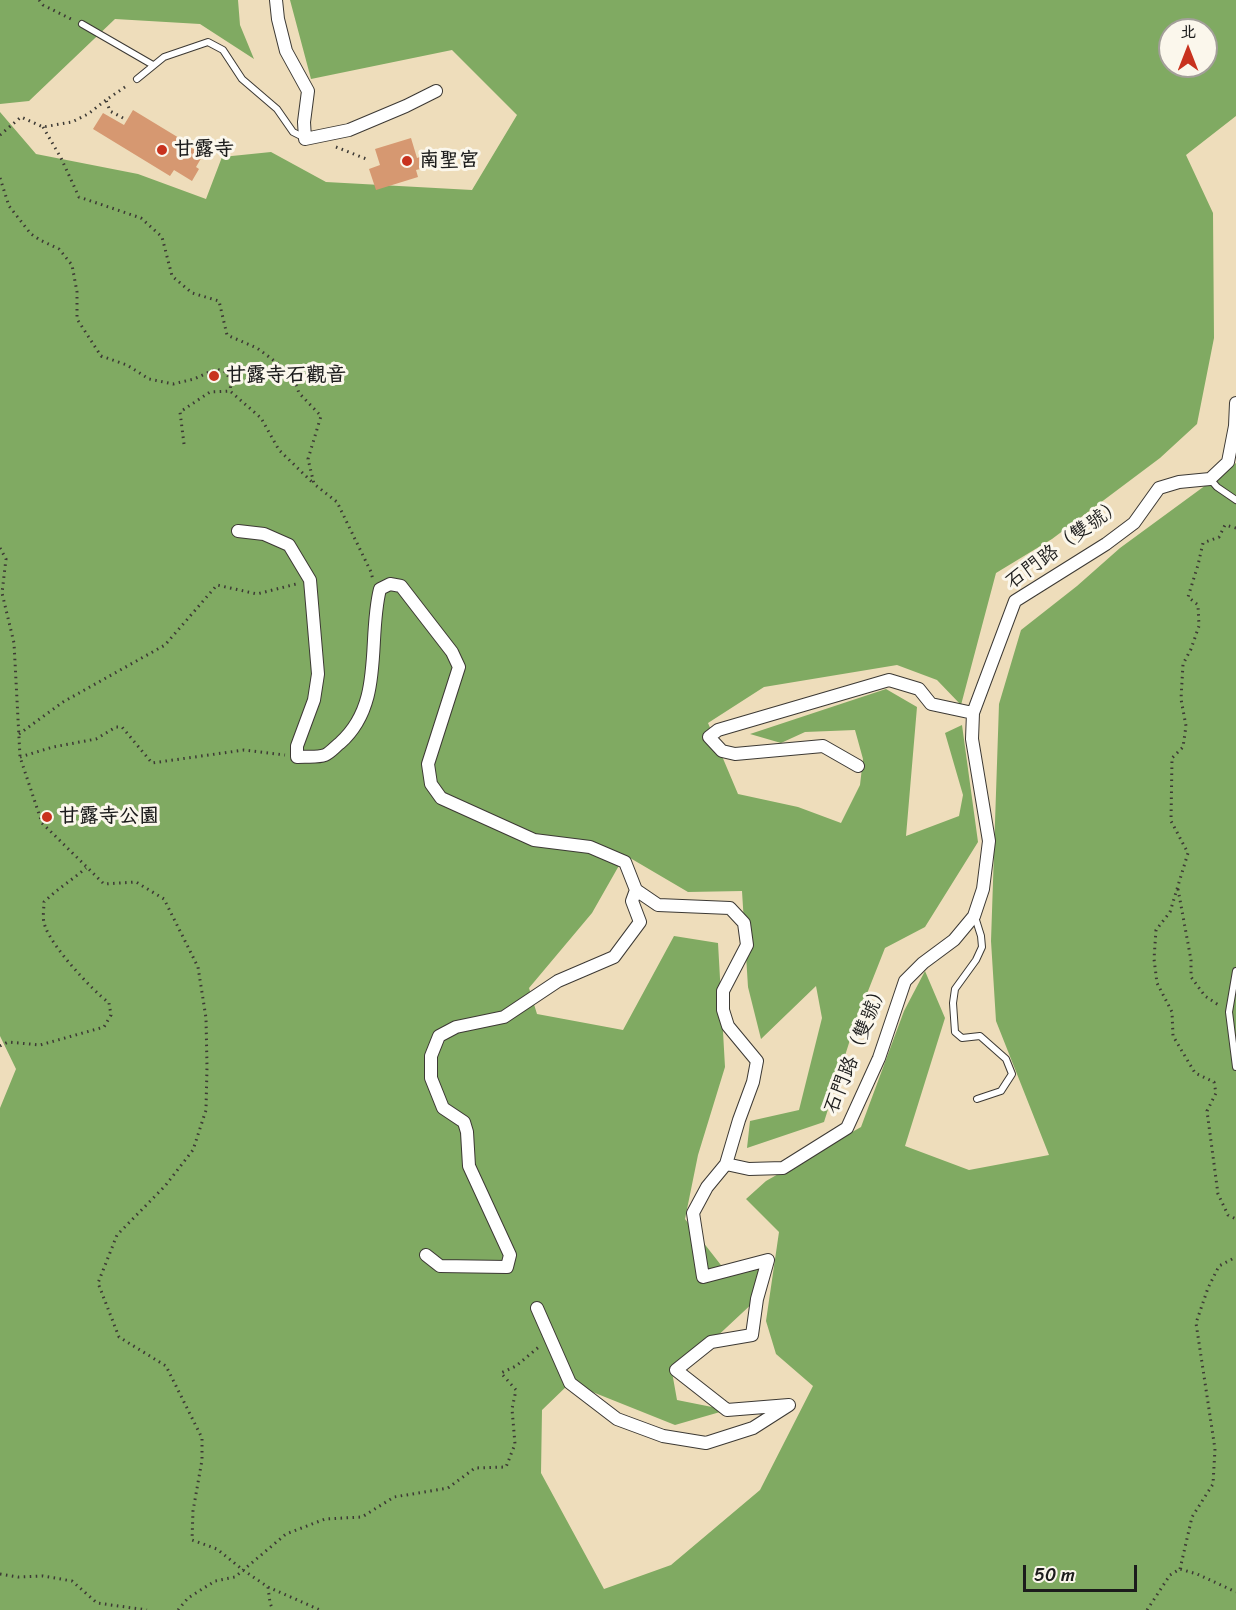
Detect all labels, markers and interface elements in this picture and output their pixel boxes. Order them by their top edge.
text: 北 [1180,17,1196,46]
north arrow [1158,18,1218,78]
place label: 甘露寺 [174,138,234,162]
marker: 甘露寺 [155,143,169,157]
place label: 南聖宮 [419,149,479,173]
marker: 南聖宮 [400,154,414,168]
place label: 甘露寺石觀音 [226,364,346,388]
marker: 甘露寺石觀音 [207,369,221,383]
street label: 石門路（雙號） [1001,493,1129,595]
place label: 甘露寺公園 [59,805,159,829]
marker: 甘露寺公園 [40,810,54,824]
street label: 石門路（雙號） [820,979,894,1117]
scale bar [1026,1553,1140,1591]
text: 50 m [1034,1559,1075,1591]

